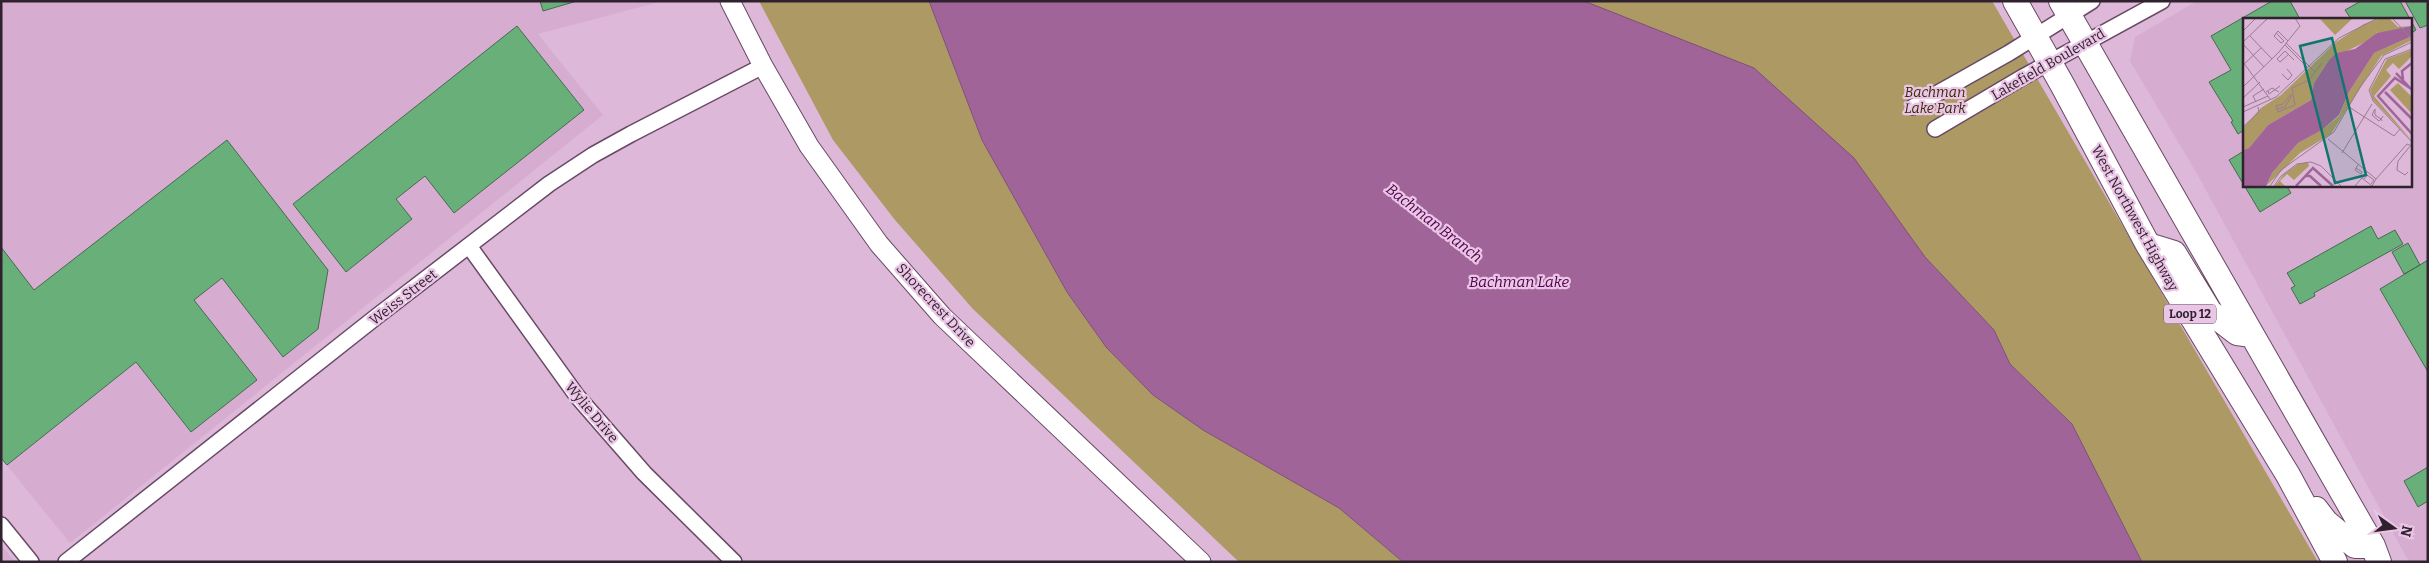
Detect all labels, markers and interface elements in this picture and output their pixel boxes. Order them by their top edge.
inset map [2243,18,2412,186]
street label: Lakefield Boulevard [1988,25,2108,104]
park label: Bachman Lake Park [1904,84,1966,117]
street label: West Northwest Highway [2087,142,2182,295]
water label: Bachman Branch [1382,180,1486,266]
street label: Shorecrest Drive [892,260,979,351]
street label: Weiss Street [366,266,440,329]
water label: Bachman Lake [1469,273,1569,291]
road number: Loop 12 [2164,304,2216,324]
street label: Wylie Drive [561,379,622,446]
north arrow [2369,503,2419,553]
text: N [2397,524,2416,539]

